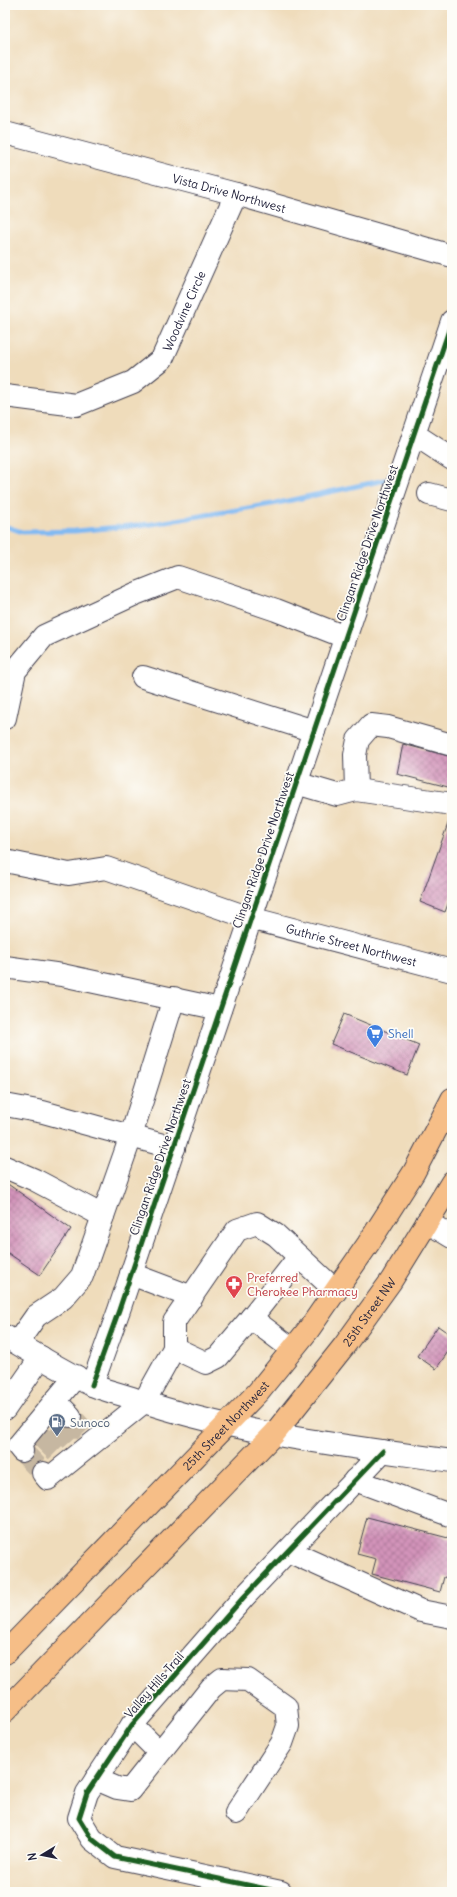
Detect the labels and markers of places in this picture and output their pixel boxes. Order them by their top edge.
supermarket icon: Shell [365,1023,385,1048]
place label: Shell [388,1026,413,1041]
place label: Preferred Cherokee Pharmacy [247,1270,358,1299]
pharmacy icon: Preferred Cherokee Pharmacy [224,1274,244,1299]
fuel station icon: Sunoco [47,1412,67,1437]
place label: Sunoco [70,1415,110,1430]

